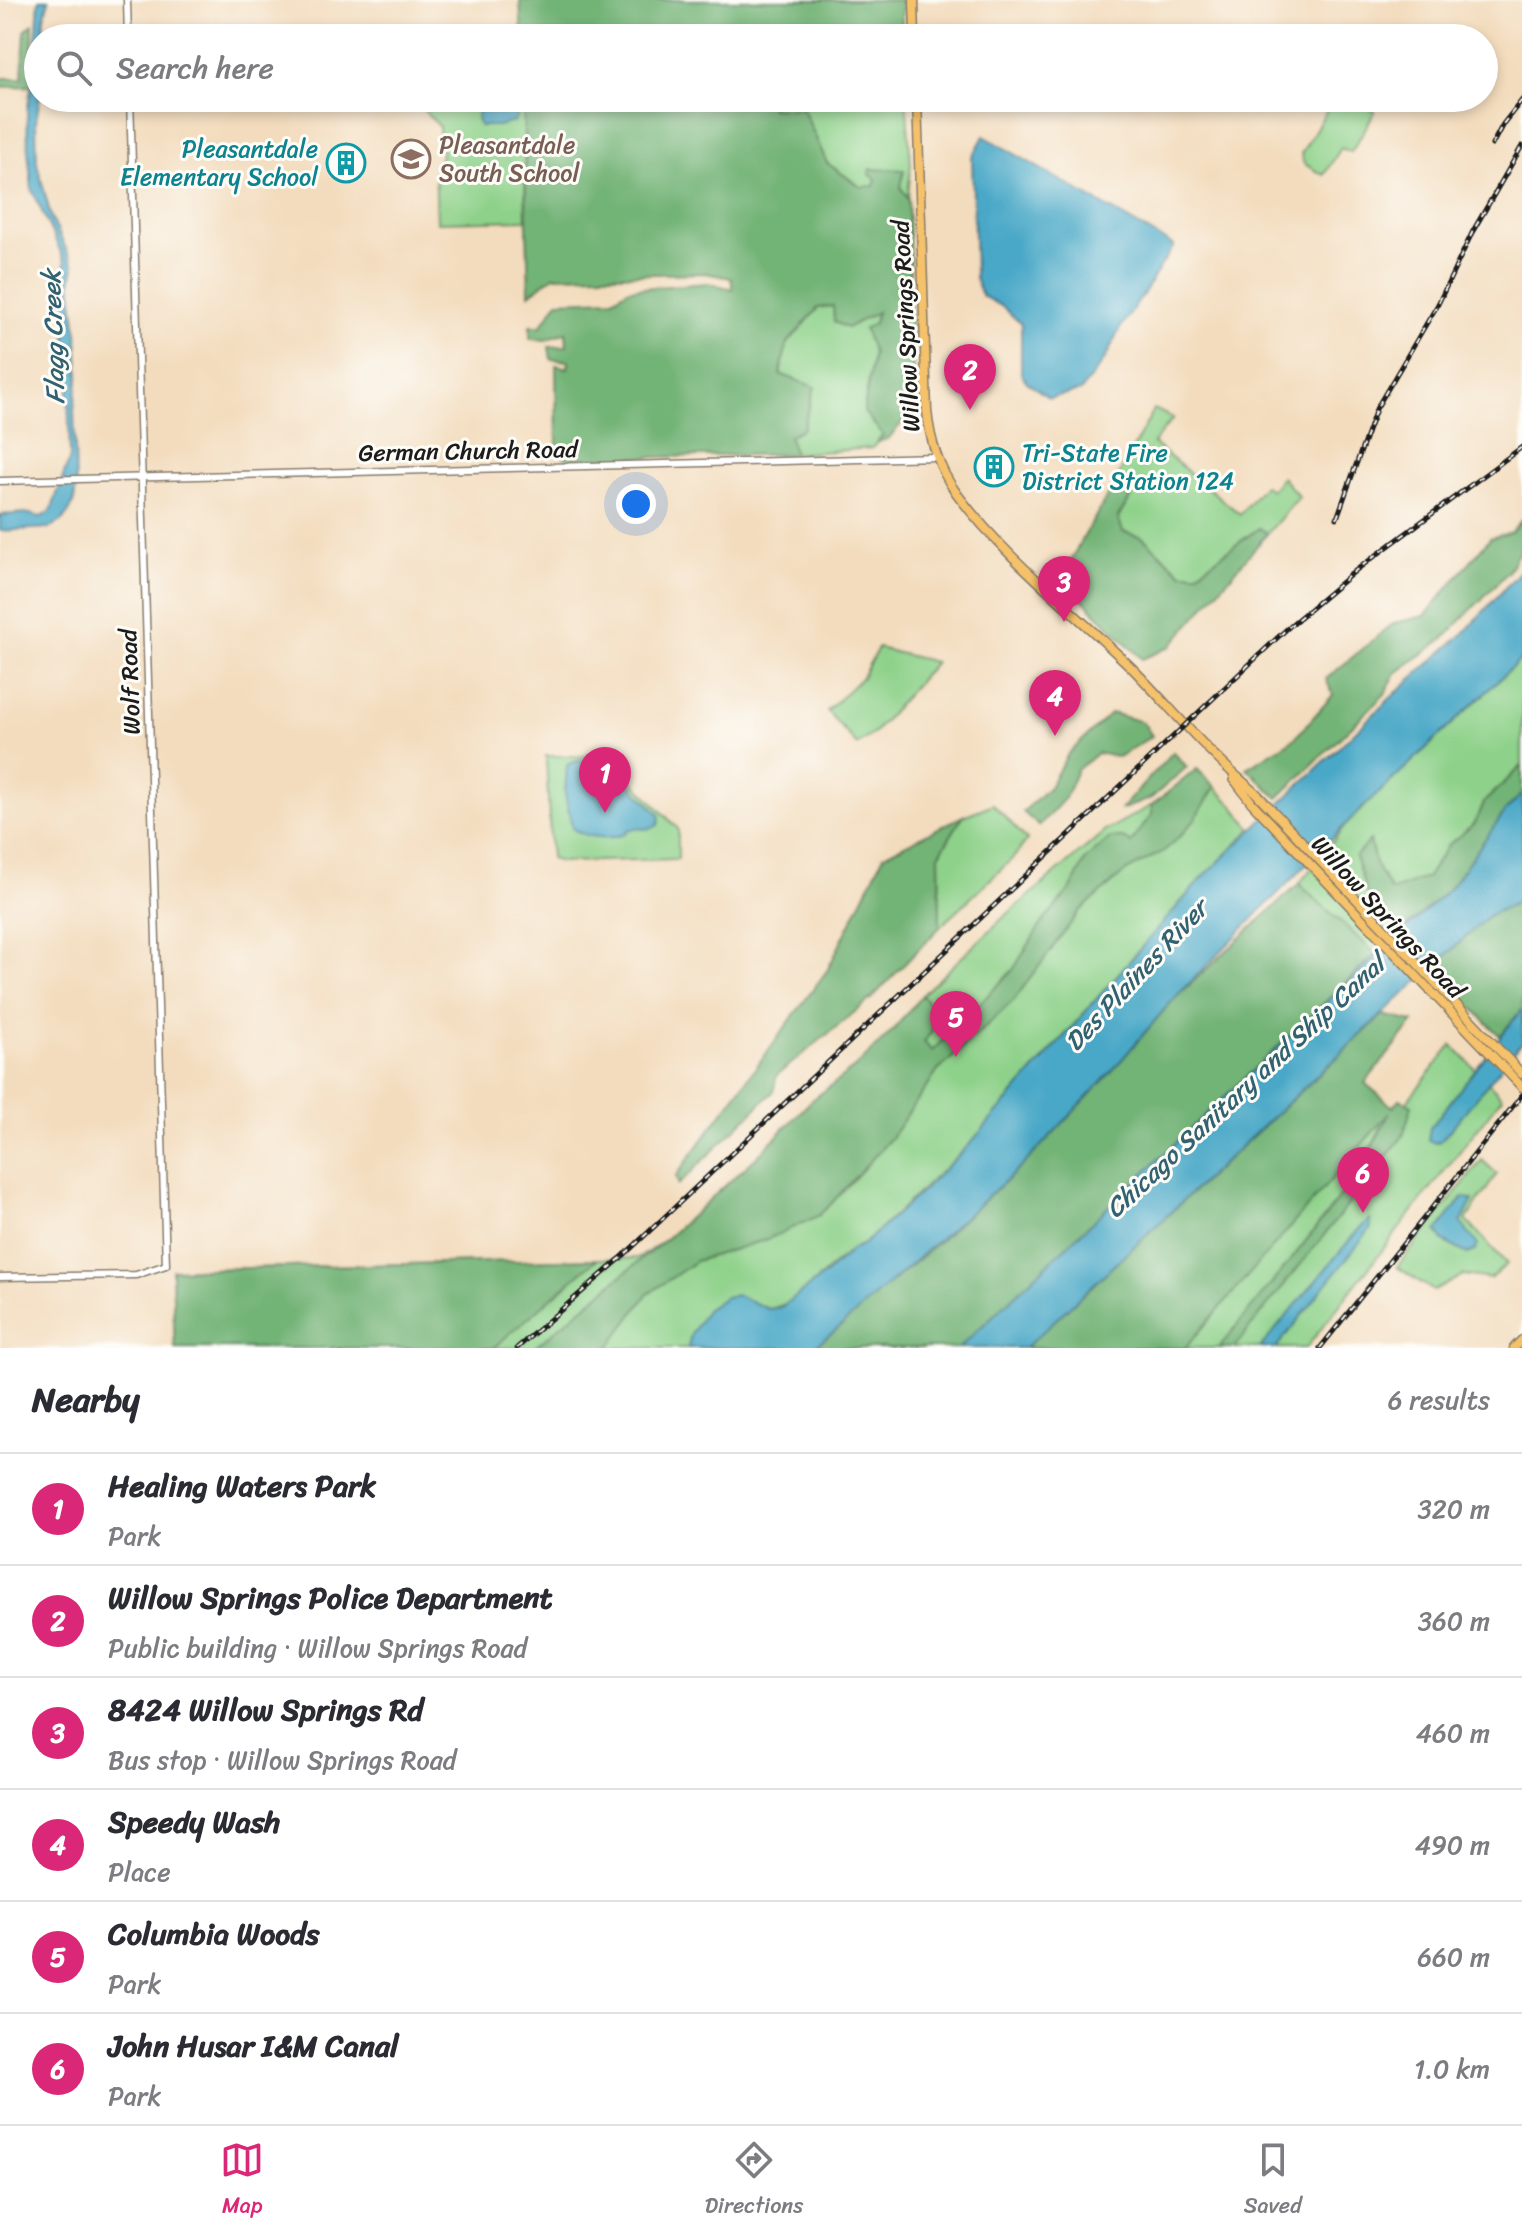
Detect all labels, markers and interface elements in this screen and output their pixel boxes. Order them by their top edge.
search box [24,24,1498,112]
text: Search here [116,41,274,95]
icon: search [52,46,96,90]
place label: Pleasantdale South School [439,124,580,194]
place label: Pleasantdale Elementary School [120,128,319,198]
school or university icon: Pleasantdale South School [390,138,432,180]
building icon: Pleasantdale Elementary School [325,142,367,184]
street label: Willow Springs Road [879,218,933,433]
water label: Flagg Creek [28,266,78,405]
pin: 2 [944,344,996,410]
street label: German Church Road [358,428,579,474]
place label: Tri-State Fire District Station 124 [1022,432,1234,502]
building icon: Tri-State Fire District Station 124 [973,446,1015,488]
your location [616,484,656,524]
pin: 3 [1038,556,1090,622]
street label: Wolf Road [107,627,153,736]
pin: 4 [1029,670,1081,736]
pin: 1 [579,747,631,813]
street label: Willow Springs Road [1300,825,1477,1010]
water label: Des Plaines River [1053,885,1222,1062]
water label: Chicago Sanitary and Ship Canal [1094,939,1400,1229]
pin: 5 [930,991,982,1057]
pin: 6 [1337,1147,1389,1213]
text: Nearby [32,1370,140,1430]
text: 6 results [1388,1377,1490,1423]
text: Healing Waters Park [108,1459,376,1513]
text: 1 [52,1486,64,1532]
text: 320 m [1418,1486,1490,1532]
text: Park [108,1513,161,1559]
text: Willow Springs Police Department [108,1571,553,1625]
text: 2 [50,1598,66,1644]
text: 360 m [1418,1598,1490,1644]
text: Public building · Willow Springs Road [108,1625,527,1671]
text: 8424 Willow Springs Rd [108,1683,423,1737]
text: 3 [51,1710,65,1756]
text: 460 m [1416,1710,1490,1756]
text: Bus stop · Willow Springs Road [108,1737,457,1783]
text: Speedy Wash [108,1795,280,1849]
text: 4 [50,1822,66,1868]
text: 490 m [1415,1822,1490,1868]
text: Place [108,1849,171,1895]
text: Columbia Woods [108,1907,320,1961]
text: 5 [50,1934,66,1980]
text: 660 m [1417,1934,1490,1980]
text: Park [108,1961,161,2007]
text: John Husar I&M Canal [108,2019,399,2073]
text: 6 [51,2046,65,2092]
text: 1.0 km [1414,2046,1490,2092]
text: Park [108,2073,161,2119]
tab: Map [220,2138,264,2225]
tab: Directions [705,2138,803,2225]
tab: Saved [1244,2138,1302,2225]

